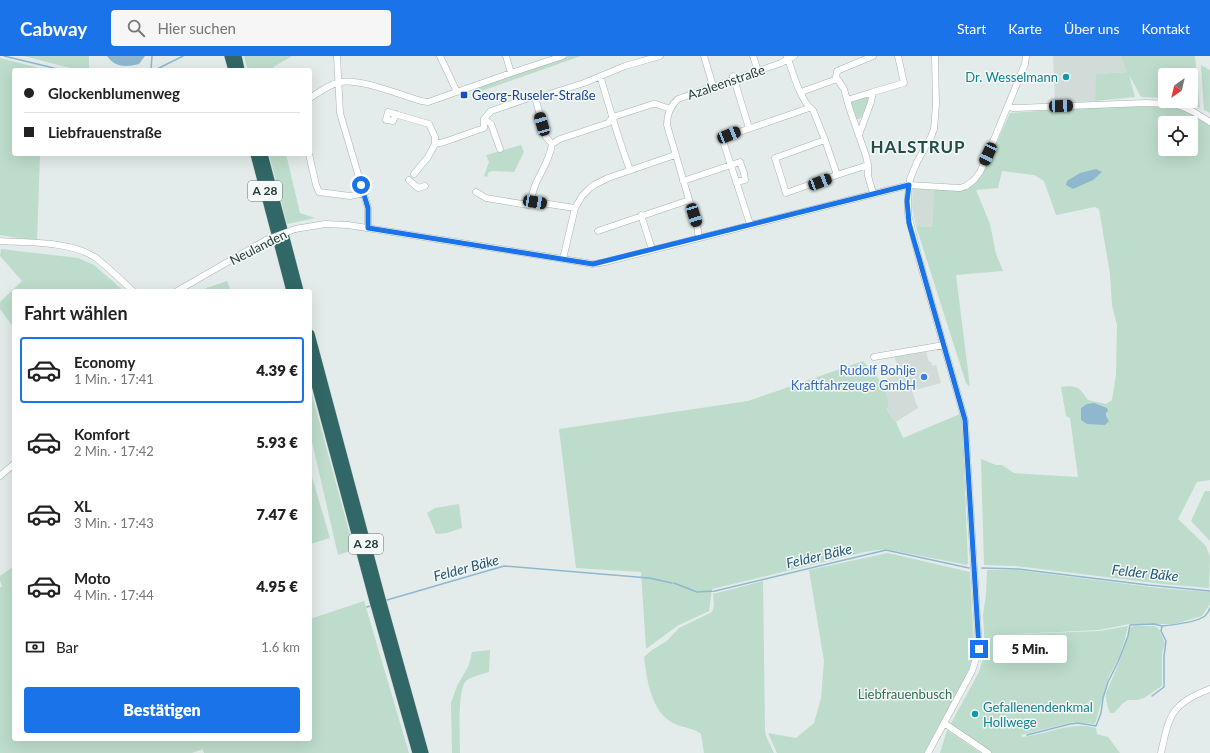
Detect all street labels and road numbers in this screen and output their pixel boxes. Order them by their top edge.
street label: Azaleenstraße [685,61,767,103]
road number: A 28 [248,181,282,201]
street label: Neulanden [227,226,289,268]
road number: A 28 [349,534,383,554]

